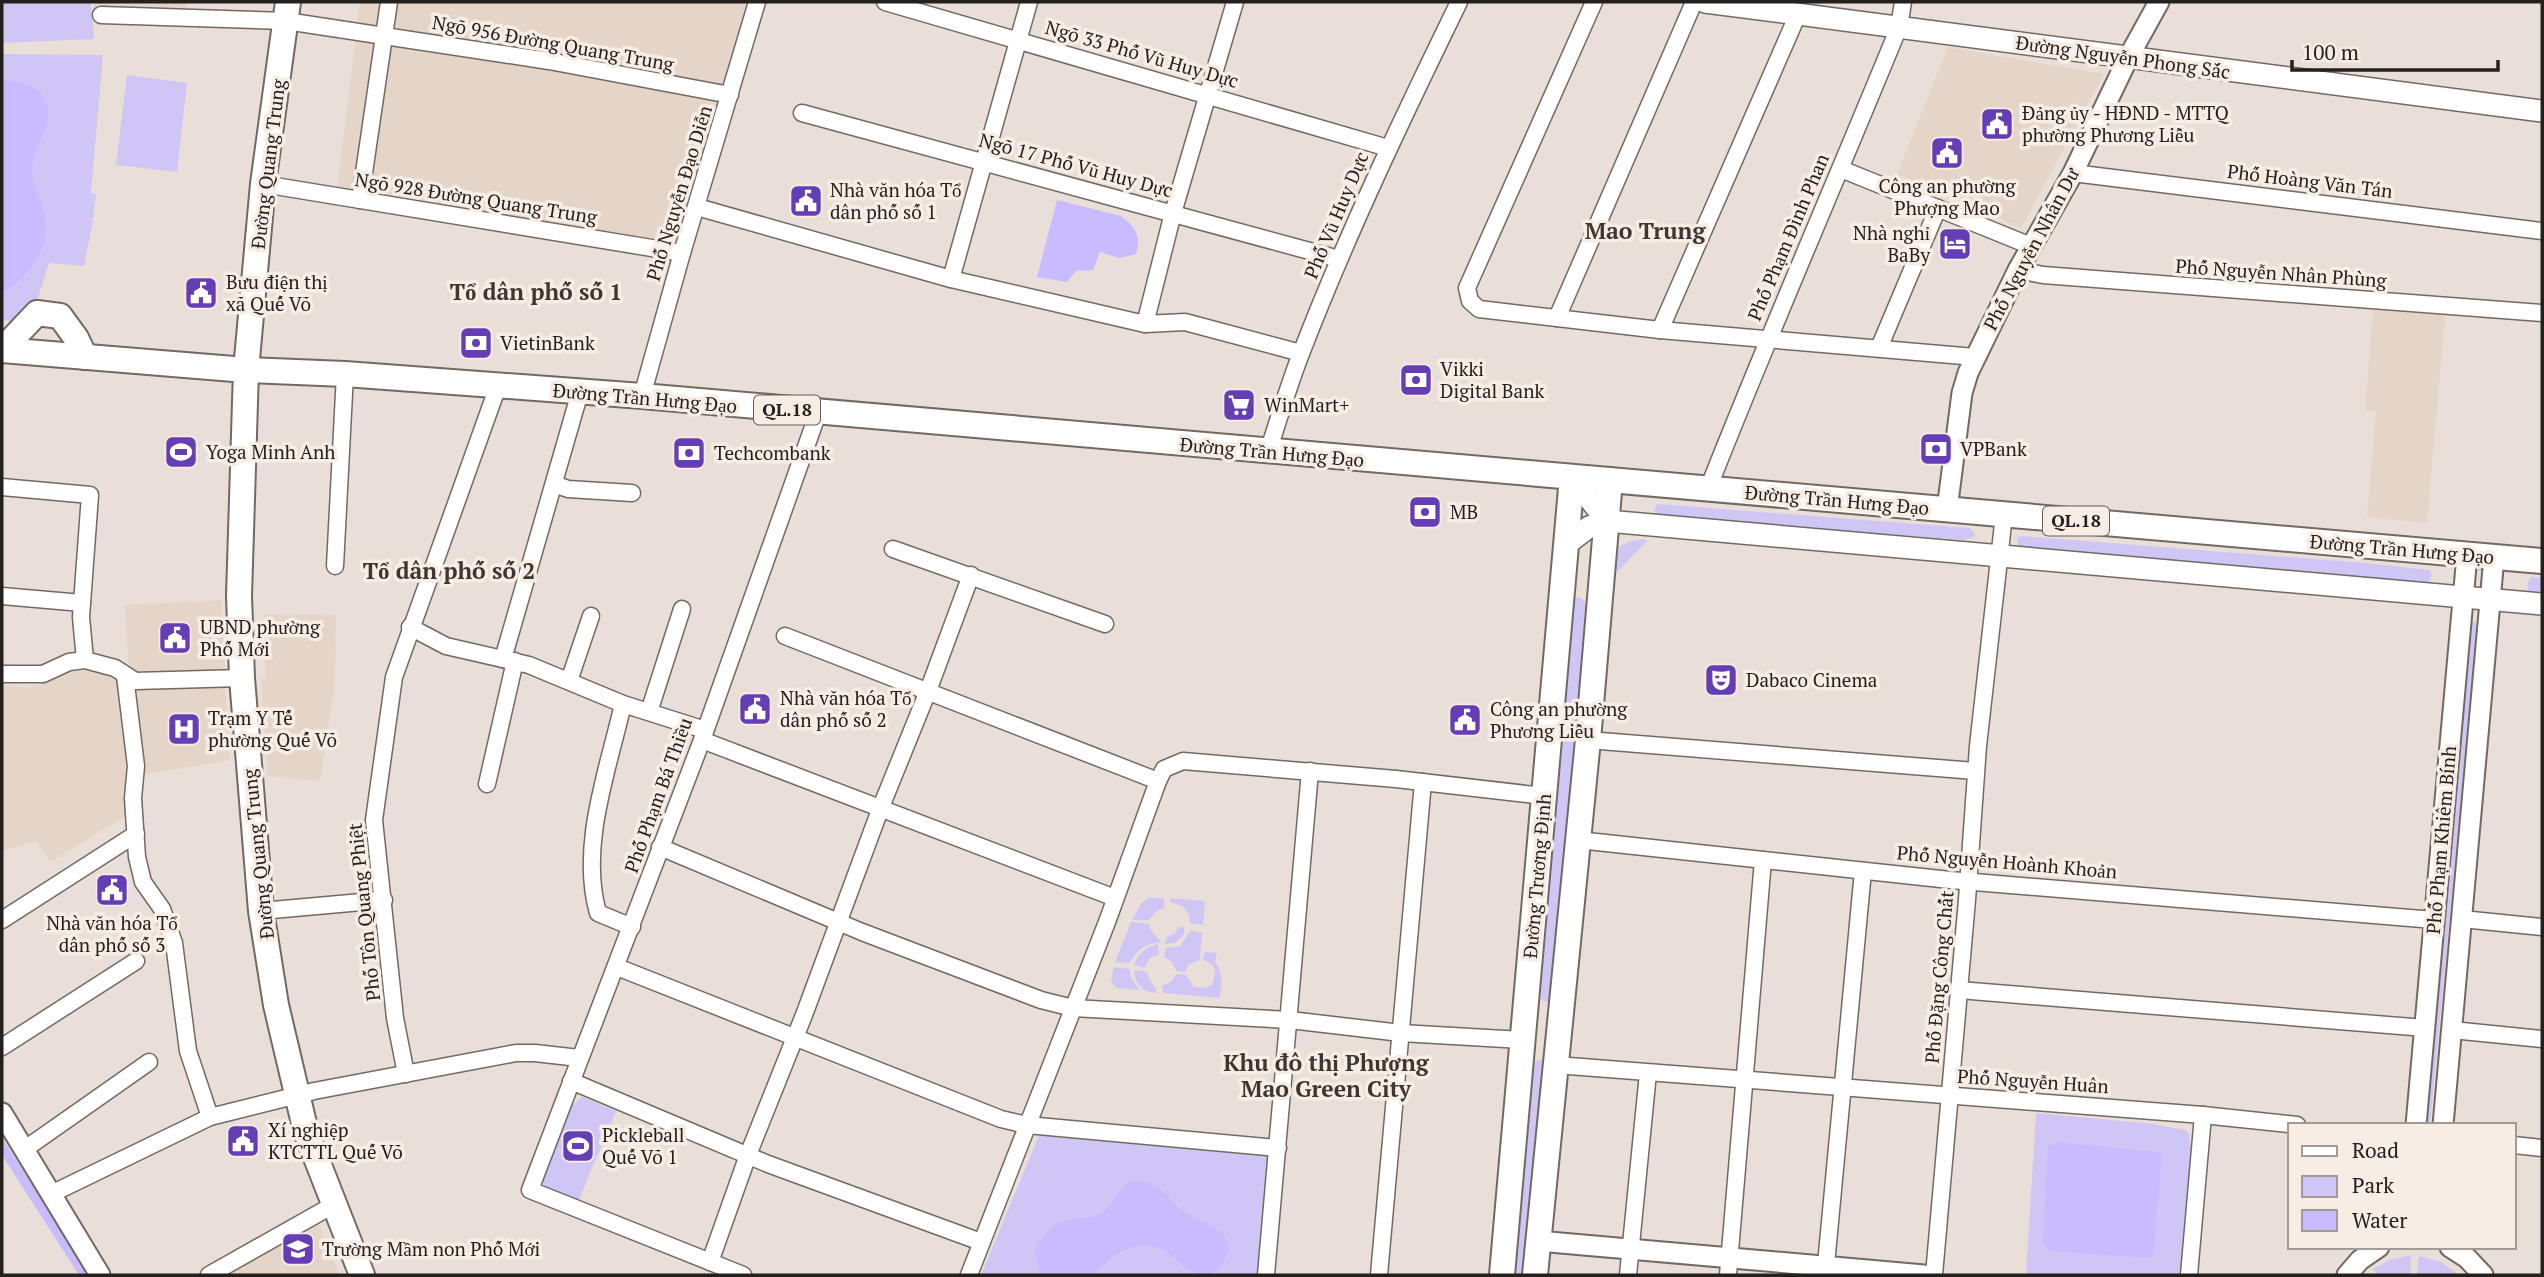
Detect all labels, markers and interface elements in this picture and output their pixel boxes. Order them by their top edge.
street label: Ngõ 956 Đường Quang Trung [430,9,677,76]
street label: Ngõ 33 Phố Vũ Huy Dực [1043,14,1242,93]
scale bar [2292,28,2498,72]
street label: Đường Nguyễn Phong Sắc [2014,29,2232,84]
text: 100 m [2302,38,2359,66]
street label: Đường Quang Trung [245,77,290,250]
place label: Đảng ủy - HĐND - MTTQ phường Phương Liễu [2022,100,2230,147]
street label: Phố Nguyễn Đạo Diễn [640,102,717,284]
public building icon: Đảng ủy - HĐND - MTTQ phường Phương Liễu [1978,105,2016,143]
street label: Ngõ 17 Phố Vũ Huy Dực [976,127,1176,202]
public building icon: Công an phường Phượng Mao [1928,134,1966,172]
street label: Phố Vũ Huy Dực [1298,147,1374,282]
street label: Phố Phạm Đình Phan [1741,149,1834,324]
street label: Phố Hoàng Văn Tán [2226,158,2394,203]
street label: Phố Nguyễn Nhân Dư [1977,163,2084,334]
street label: Ngõ 928 Đường Quang Trung [353,166,600,229]
place label: Công an phường Phượng Mao [1878,173,2017,220]
place label: Nhà văn hóa Tổ dân phố số 1 [830,177,962,224]
public building icon: Nhà văn hóa Tổ dân phố số 1 [787,182,825,220]
district label: Mao Trung [1585,215,1706,246]
place label: Nhà nghỉ BaBy [1853,220,1930,267]
hotel icon: Nhà nghỉ BaBy [1936,225,1974,263]
street label: Phố Nguyễn Nhân Phùng [2175,253,2388,292]
place label: Bưu điện thị xã Quế Võ [226,269,328,316]
public building icon: Bưu điện thị xã Quế Võ [182,274,220,312]
district label: Tổ dân phố số 1 [450,276,622,307]
bank icon: VietinBank [457,324,495,362]
place label: VietinBank [500,330,595,355]
place label: Vikki Digital Bank [1440,356,1544,403]
bank icon: Vikki Digital Bank [1397,361,1435,399]
street label: Đường Trần Hưng Đạo [552,377,738,418]
supermarket icon: WinMart+ [1220,386,1258,424]
place label: WinMart+ [1264,392,1349,417]
road number: QL.18 [754,396,820,424]
bank icon: VPBank [1917,430,1955,468]
street label: Đường Trần Hưng Đạo [1179,431,1365,472]
sports icon: Yoga Minh Anh [162,433,200,471]
bank icon: Techcombank [670,434,708,472]
place label: VPBank [1960,436,2027,461]
place label: Yoga Minh Anh [206,439,336,464]
place label: Techcombank [714,440,831,465]
street label: Đường Trần Hưng Đạo [1744,479,1930,520]
bank icon: MB [1406,493,1444,531]
place label: MB [1450,499,1478,524]
road number: QL.18 [2043,506,2109,536]
street label: Đường Trần Hưng Đạo [2309,528,2495,569]
district label: Tổ dân phố số 2 [363,555,535,586]
place label: UBND phường Phố Mới [200,614,321,661]
public building icon: UBND phường Phố Mới [156,619,194,657]
theatre icon: Dabaco Cinema [1702,661,1740,699]
place label: Dabaco Cinema [1746,667,1878,692]
place label: Nhà văn hóa Tổ dân phố số 2 [780,685,912,732]
public building icon: Nhà văn hóa Tổ dân phố số 2 [736,690,774,728]
place label: Công an phường Phương Liễu [1490,696,1628,743]
public building icon: Công an phường Phương Liễu [1446,701,1484,739]
place label: Trạm Y Tế phường Quế Võ [208,705,337,752]
hospital icon: Trạm Y Tế phường Quế Võ [165,710,203,748]
street label: Phố Phạm Bá Thiều [618,714,697,876]
street label: Phố Phạm Khiêm Bính [2420,745,2461,935]
street label: Đường Quang Trung [236,767,279,940]
street label: Đường Trương Định [1517,792,1556,960]
street label: Phố Tôn Quang Phiệt [342,822,385,1002]
street label: Phố Nguyễn Hoành Khoản [1896,839,2118,884]
public building icon: Nhà văn hóa Tổ dân phố số 3 [93,871,131,909]
street label: Phố Đặng Công Chất [1918,889,1959,1065]
place label: Nhà văn hóa Tổ dân phố số 3 [46,910,178,957]
district label: Khu đô thị Phượng Mao Green City [1223,1047,1430,1104]
street label: Phố Nguyễn Huân [1956,1063,2110,1098]
place label: Xí nghiệp KTCTTL Quế Võ [268,1117,403,1164]
public building icon: Xí nghiệp KTCTTL Quế Võ [224,1122,262,1160]
place label: Pickleball Quế Võ 1 [602,1122,684,1169]
legend [2288,1123,2516,1249]
sports icon: Pickleball Quế Võ 1 [559,1127,597,1165]
text: Road [2352,1136,2399,1164]
text: Park [2352,1171,2394,1199]
text: Water [2352,1206,2407,1234]
school or university icon: Trường Mầm non Phố Mới [279,1230,317,1268]
place label: Trường Mầm non Phố Mới [322,1236,540,1261]

